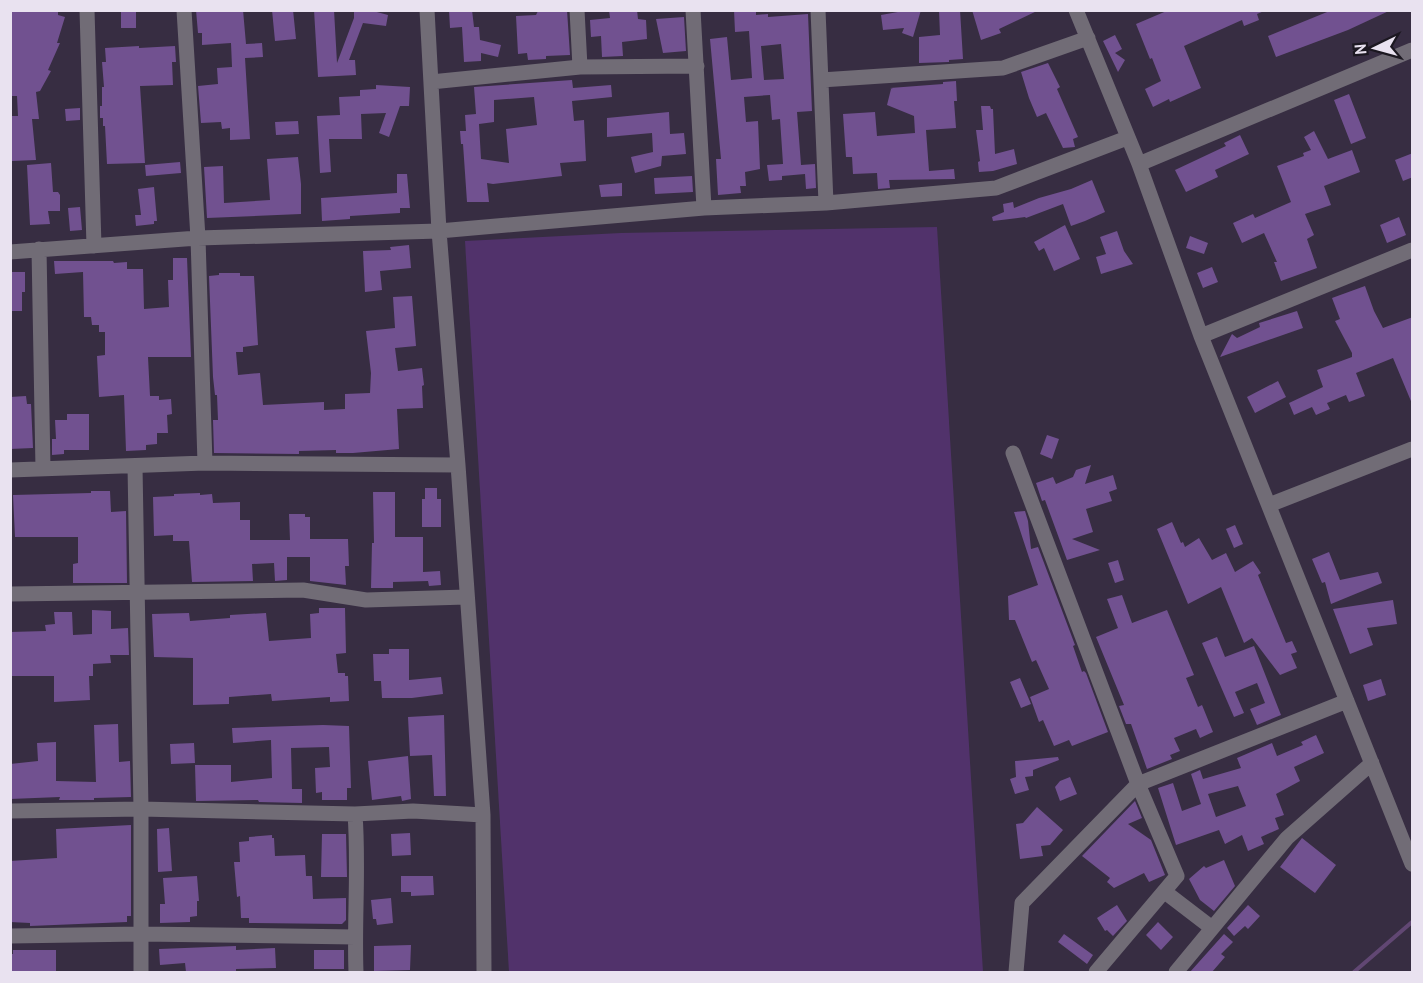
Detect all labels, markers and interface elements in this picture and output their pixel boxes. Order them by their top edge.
north arrow [1345,18,1405,78]
text: N [1350,43,1370,55]

